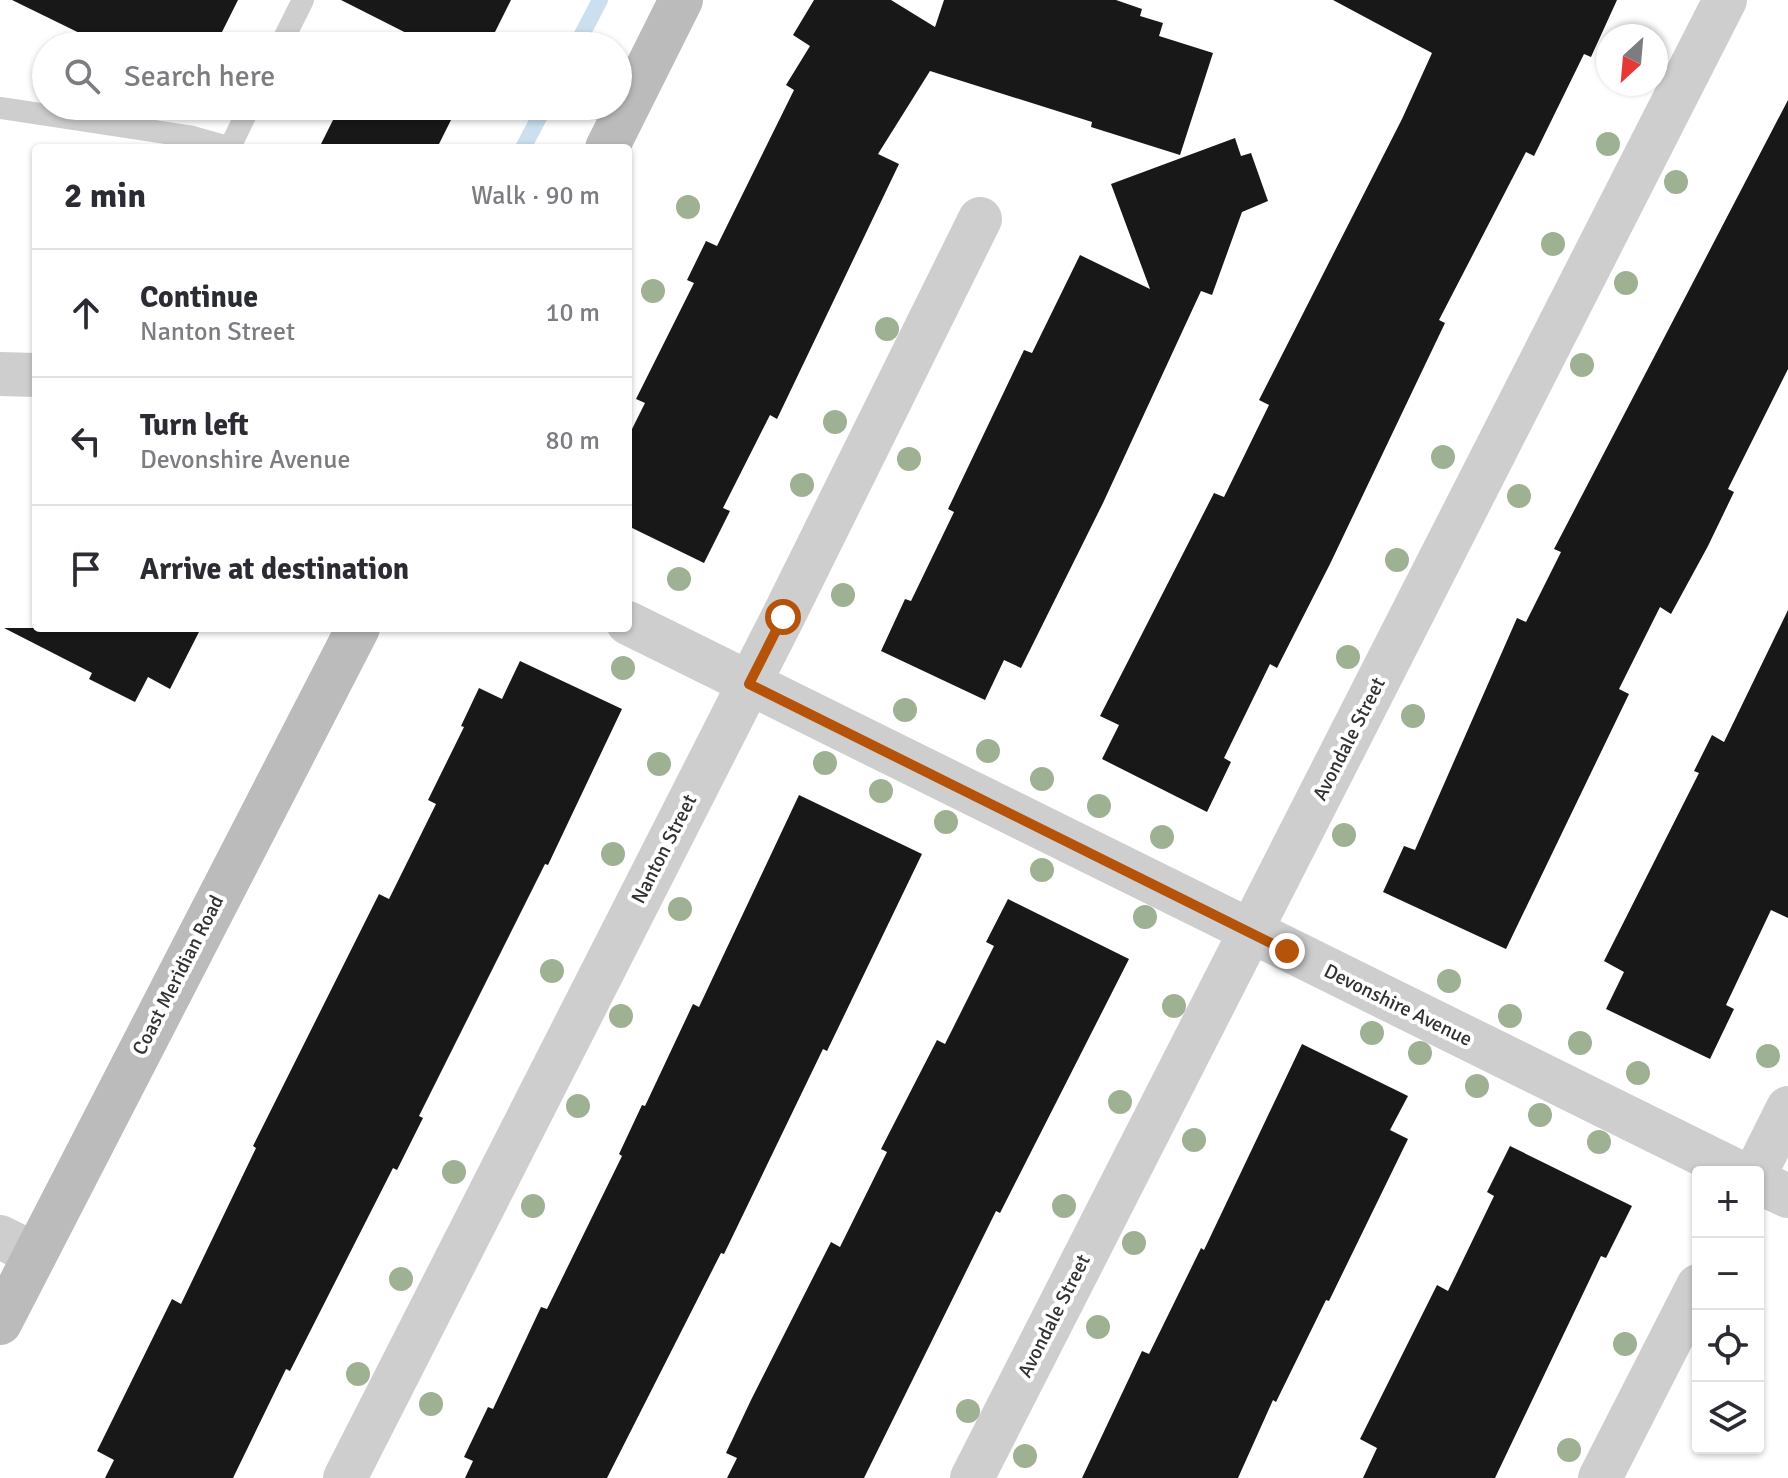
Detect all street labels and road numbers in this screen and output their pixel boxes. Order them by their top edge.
street label: Avondale Street [1307,673,1391,805]
street label: Nanton Street [626,790,702,908]
street label: Coast Meridian Road [127,891,229,1059]
street label: Devonshire Avenue [1320,958,1476,1052]
street label: Avondale Street [1012,1250,1096,1382]

